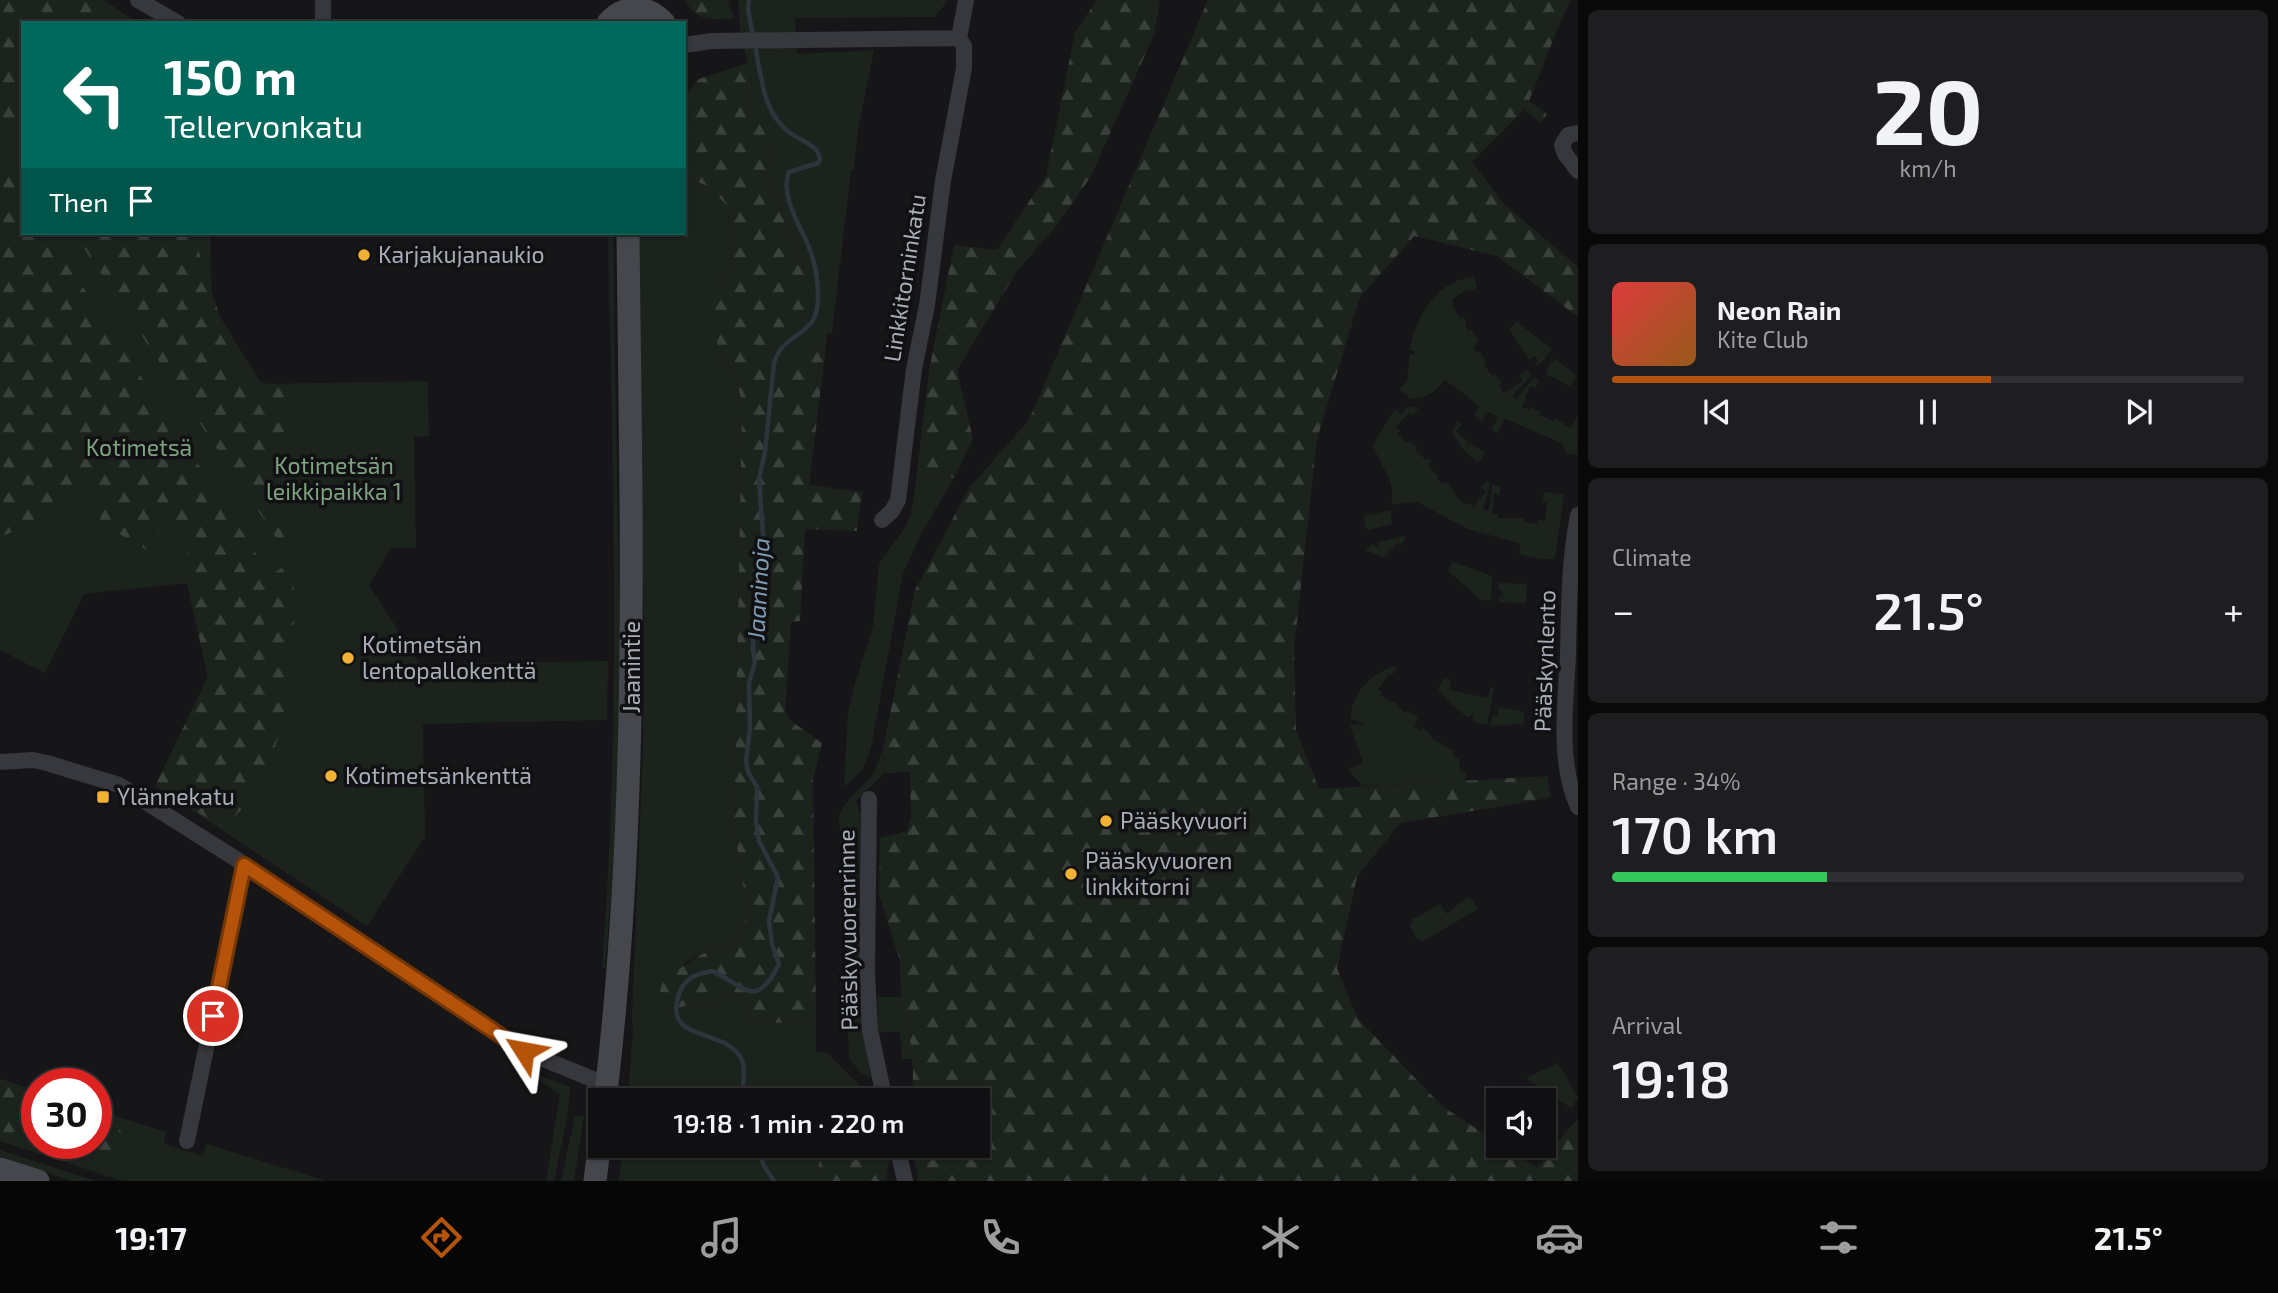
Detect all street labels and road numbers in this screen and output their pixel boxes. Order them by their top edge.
street label: Linkkitorninkatu [877,192,931,364]
street label: Pääskynlento [1528,590,1560,732]
street label: Jaanintie [617,621,645,713]
street label: Pääskyvuorenrinne [831,829,863,1031]

